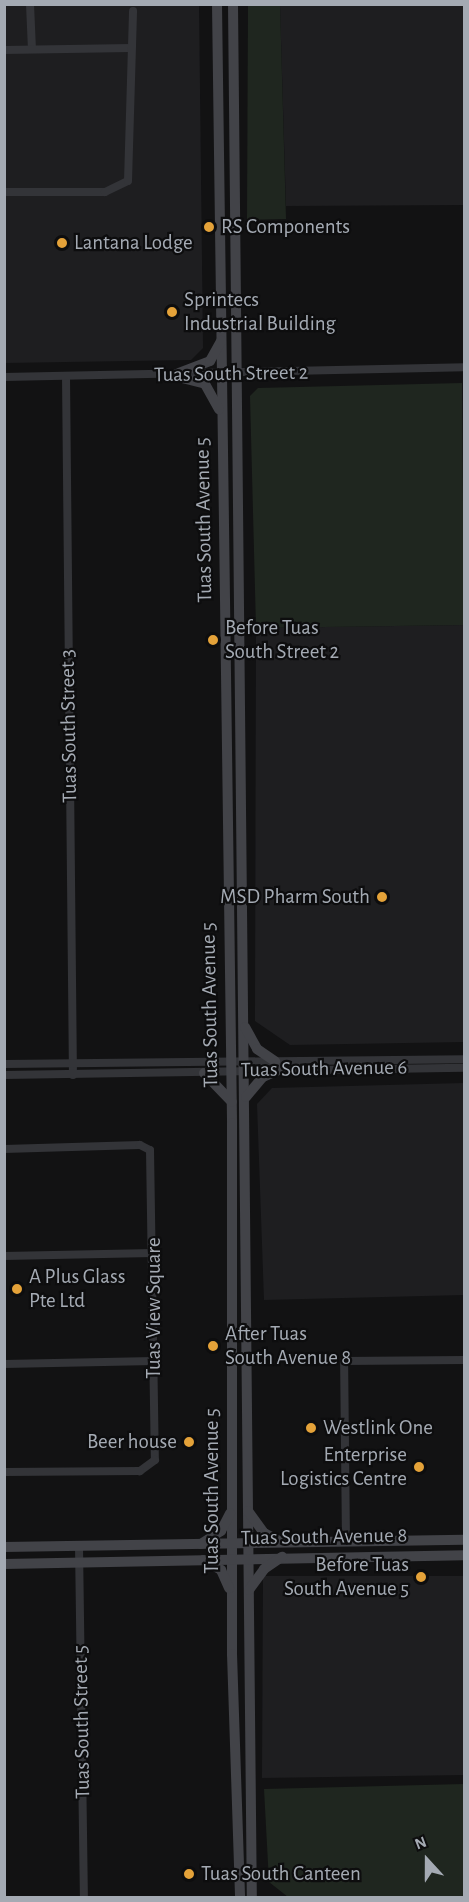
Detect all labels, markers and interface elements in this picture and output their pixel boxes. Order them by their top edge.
place label: RS Components [221,214,350,240]
marker: RS Components [202,220,216,234]
place label: Lantana Lodge [74,230,193,256]
marker: Lantana Lodge [55,236,69,250]
place label: Sprintecs Industrial Building [184,287,336,337]
marker: Sprintecs Industrial Building [165,305,179,319]
street label: Tuas South Street 2 [154,360,308,388]
street label: Tuas South Avenue 5 [190,437,218,603]
place label: Before Tuas South Street 2 [225,615,339,665]
marker: Before Tuas South Street 2 [206,633,220,647]
street label: Tuas South Street 3 [55,649,83,803]
place label: MSD Pharm South [220,884,370,910]
marker: MSD Pharm South [375,890,389,904]
street label: Tuas South Avenue 5 [196,922,224,1088]
street label: Tuas South Avenue 6 [241,1055,407,1083]
street label: Tuas View Square [141,1237,167,1379]
place label: A Plus Glass Pte Ltd [29,1264,125,1314]
marker: A Plus Glass Pte Ltd [10,1282,24,1296]
place label: After Tuas South Avenue 8 [225,1321,351,1371]
marker: After Tuas South Avenue 8 [206,1339,220,1353]
street label: Tuas South Avenue 5 [199,1408,225,1574]
place label: Westlink One [323,1415,433,1441]
marker: Westlink One [304,1421,318,1435]
place label: Beer house [87,1429,177,1455]
marker: Beer house [182,1435,196,1449]
place label: Enterprise Logistics Centre [280,1442,407,1492]
marker: Enterprise Logistics Centre [412,1460,426,1474]
street label: Tuas South Avenue 8 [240,1523,408,1551]
place label: Before Tuas South Avenue 5 [284,1552,409,1602]
marker: Before Tuas South Avenue 5 [414,1570,428,1584]
street label: Tuas South Street 5 [68,1645,96,1799]
north arrow [397,1830,457,1890]
text: N [412,1834,429,1853]
place label: Tuas South Canteen [201,1861,361,1887]
marker: Tuas South Canteen [182,1867,196,1881]

